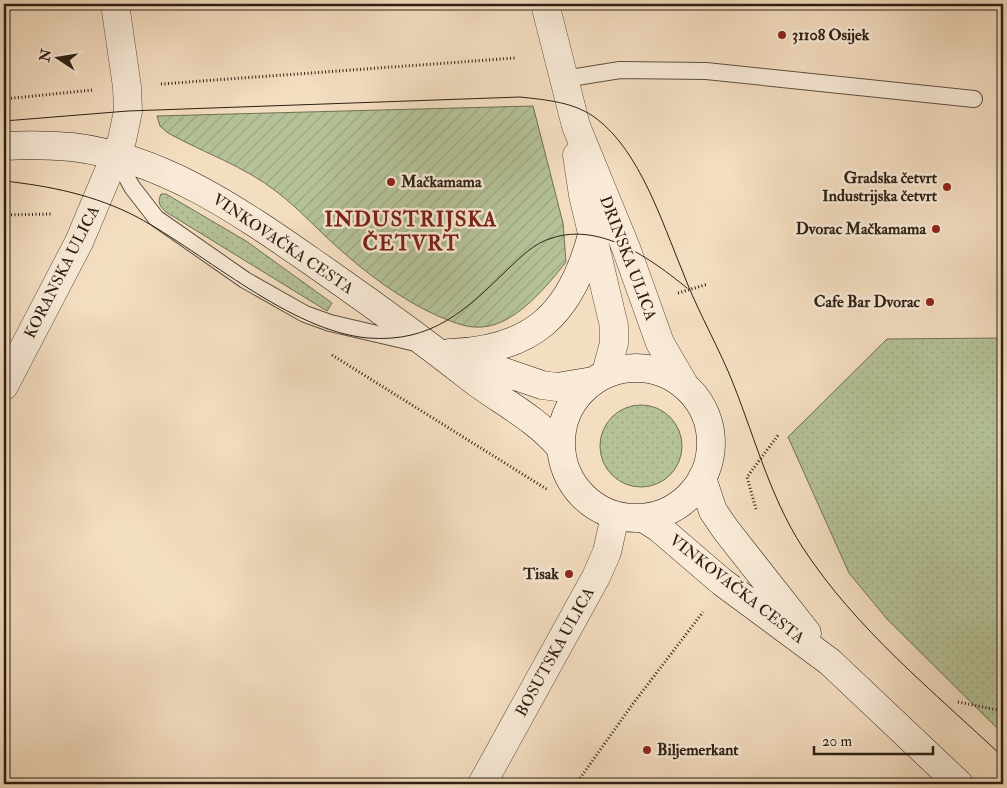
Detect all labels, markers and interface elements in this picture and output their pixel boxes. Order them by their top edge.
place label: 31108 Osijek [792,25,870,45]
marker: 31108 Osijek [776,29,788,41]
north arrow [32,32,82,82]
text: N [36,47,55,64]
place label: Gradska četvrt Industrijska četvrt [822,168,938,206]
place label: Mačkamama [400,172,482,192]
marker: Mačkamama [385,176,397,188]
marker: Gradska četvrt Industrijska četvrt [941,181,953,193]
street label: VINKOVAČKA CESTA [209,189,358,299]
street label: DRINSKA ULICA [595,193,661,323]
street label: KORANSKA ULICA [20,202,104,342]
district label: INDUSTRIJSKA ČETVRT [325,206,497,257]
place label: Dvorac Mačkamama [796,219,926,239]
marker: Dvorac Mačkamama [930,223,942,235]
place label: Cafe Bar Dvorac [814,292,921,312]
marker: Cafe Bar Dvorac [924,296,936,308]
street label: VINKOVAČKA CESTA [666,529,809,648]
place label: Tisak [522,564,559,584]
marker: Tisak [563,568,575,580]
street label: BOSUTSKA ULICA [511,584,599,720]
scale bar [814,723,933,755]
text: 20 m [822,732,852,751]
place label: Biljemerkant [657,740,739,760]
marker: Biljemerkant [641,744,653,756]

